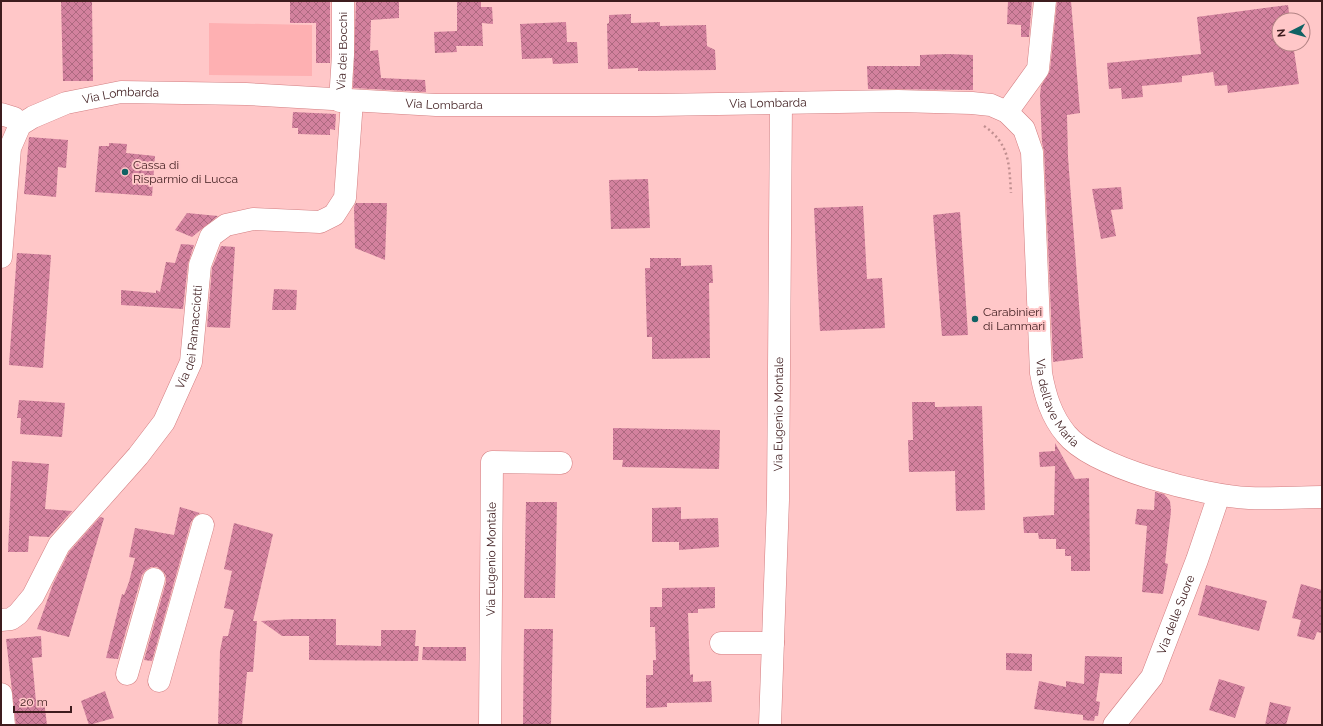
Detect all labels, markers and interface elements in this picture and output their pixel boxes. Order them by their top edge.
street label: Via dei Bocchi [334,12,350,91]
north arrow [1271,12,1311,52]
text: N [1275,28,1288,38]
street label: Via Lombarda [81,85,159,107]
street label: Via Lombarda [405,96,483,112]
street label: Via Lombarda [729,96,807,111]
place label: Cassa di Risparmio di Lucca [133,158,238,186]
marker: Cassa di Risparmio di Lucca [120,167,130,177]
street label: Via dei Ramacciotti [173,285,205,391]
place label: Carabinieri di Lammari [983,305,1045,333]
marker: Carabinieri di Lammari [970,314,980,324]
street label: Via Eugenio Montale [771,357,786,471]
street label: Via dell'ave Maria [1033,358,1082,450]
street label: Via Eugenio Montale [484,502,499,616]
street label: Via delle Suore [1154,573,1198,656]
scale bar [14,688,71,714]
text: 20 m [20,695,48,709]

